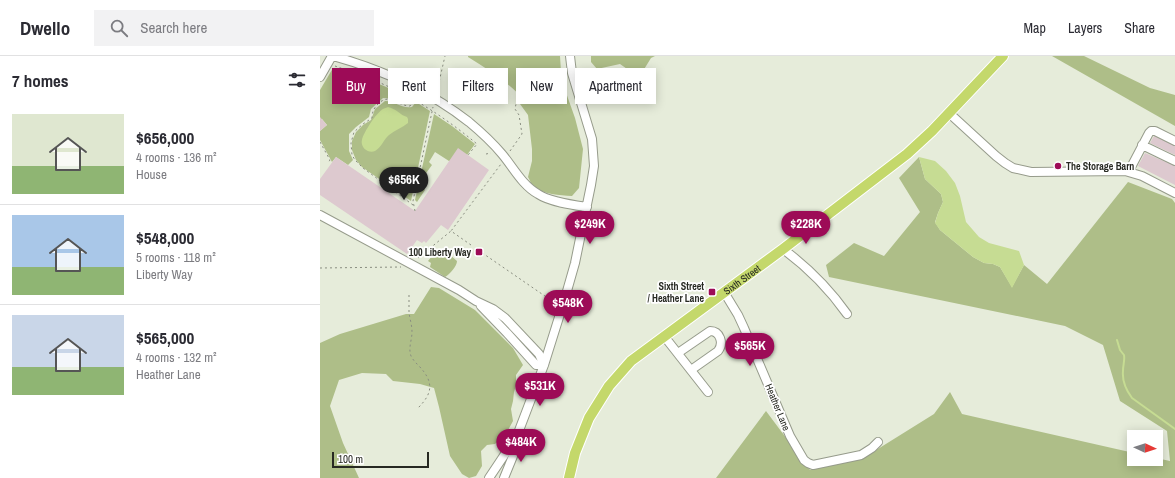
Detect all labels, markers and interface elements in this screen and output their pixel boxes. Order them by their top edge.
search box [94,10,374,46]
text: Dwello [20,15,70,41]
icon: search [108,17,130,39]
text: Search here [140,17,207,38]
text: Map [1024,19,1046,37]
text: Layers [1068,19,1102,37]
text: Share [1124,19,1155,37]
chip: Buy [332,68,380,104]
chip: Rent [388,68,440,104]
chip: Filters [448,68,508,104]
chip: New [516,68,567,104]
chip: Apartment [575,68,656,104]
text: 7 homes [12,69,69,92]
icon: filters [286,69,308,91]
text: $656,000 [136,126,194,149]
icon: home [44,130,92,178]
text: 4 rooms · 136 m² [136,149,217,166]
place label: The Storage Barn [1066,160,1134,173]
marker: The Storage Barn [1053,161,1063,171]
text: House [136,166,167,183]
pin: $656K [376,167,432,201]
text: $656K [388,171,420,188]
pin: $249K [562,211,618,245]
pin: $228K [778,211,834,245]
text: $249K [574,215,606,232]
text: $228K [790,215,822,232]
text: $548,000 [136,226,194,249]
icon: home [44,231,92,279]
place label: 100 Liberty Way [409,246,471,259]
marker: 100 Liberty Way [474,247,484,257]
text: 5 rooms · 118 m² [136,249,216,266]
street label: Sixth Street [721,261,764,298]
text: Liberty Way [136,266,193,283]
place label: Sixth Street / Heather Lane [647,280,704,305]
marker: Sixth Street / Heather Lane [707,287,717,297]
pin: $548K [540,290,596,324]
text: $548K [552,294,584,311]
text: $565,000 [136,326,194,349]
icon: home [44,331,92,379]
pin: $565K [722,333,778,367]
text: $565K [734,337,766,354]
text: 4 rooms · 132 m² [136,349,217,366]
text: Heather Lane [136,366,201,383]
pin: $531K [512,373,568,407]
text: $531K [524,377,556,394]
street label: Heather Lane [762,382,793,433]
pin: $484K [493,429,549,463]
north arrow [1127,430,1163,466]
map controls [1127,430,1163,466]
text: $484K [505,433,537,450]
scale bar [332,450,429,469]
text: 100 m [338,452,363,466]

